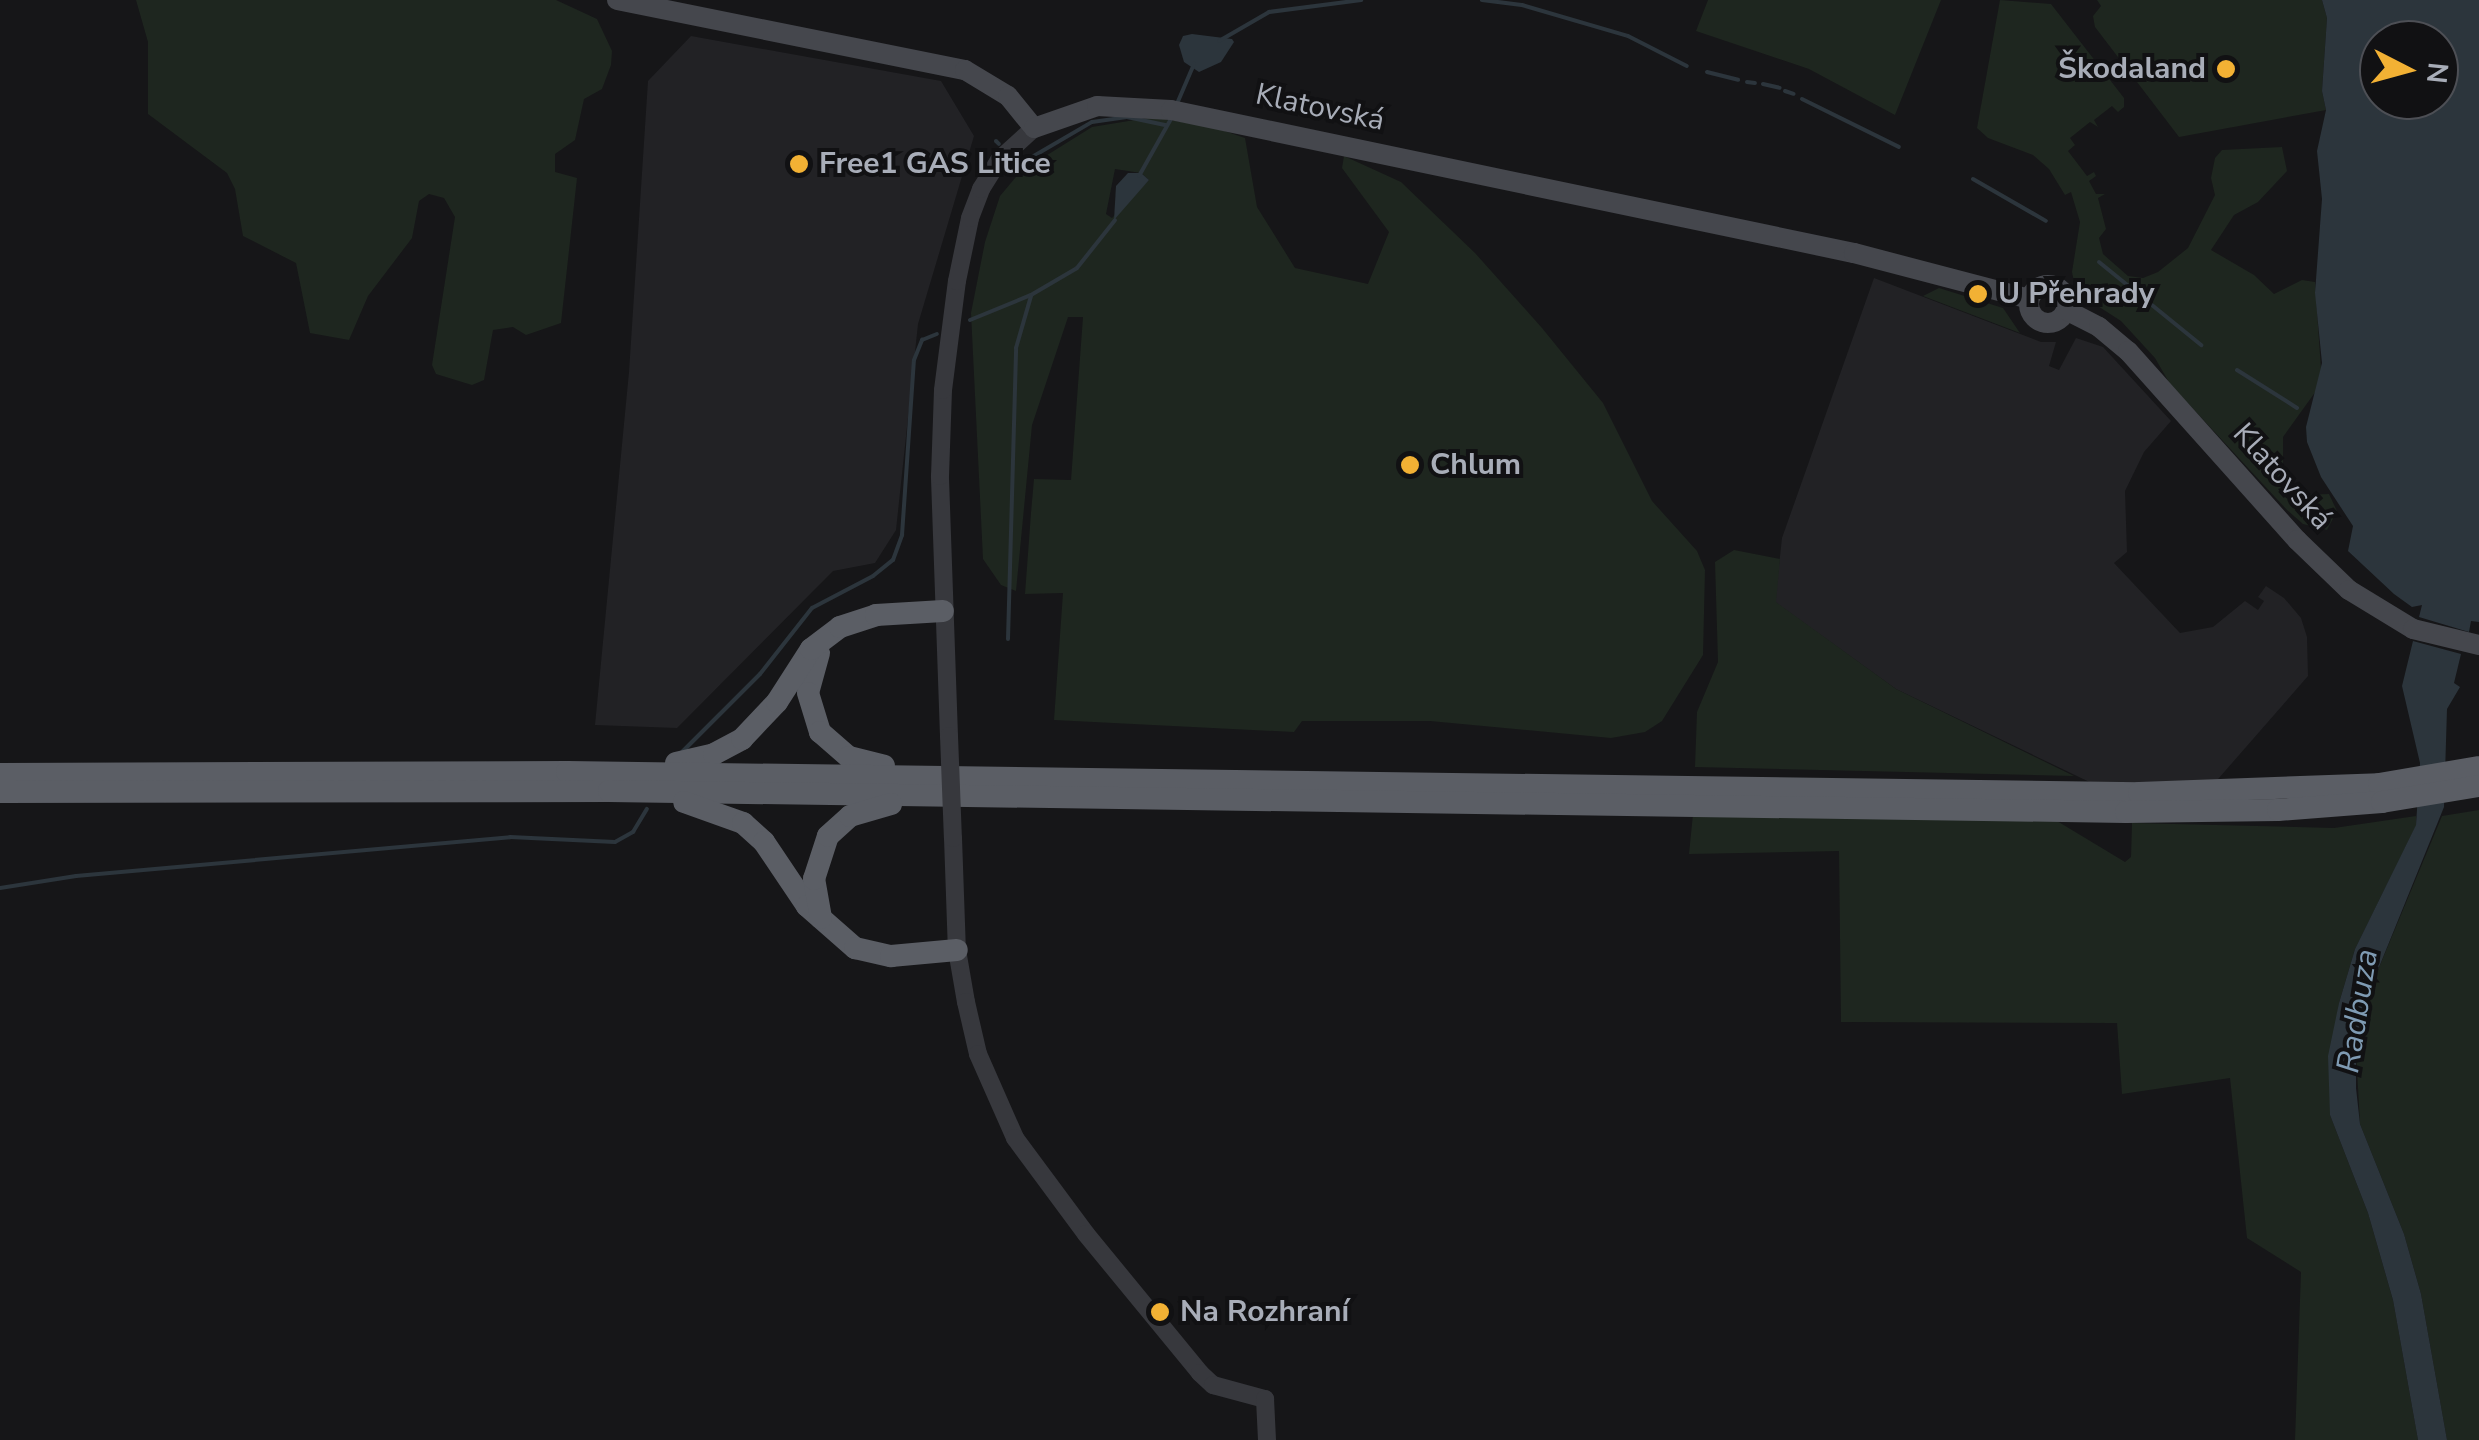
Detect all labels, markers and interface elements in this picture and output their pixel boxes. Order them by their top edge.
north arrow [2359,20,2459,120]
place label: Škodaland [2058,51,2206,87]
marker: Škodaland [2215,58,2237,80]
text: N [2417,61,2457,85]
street label: Klatovská [1252,77,1388,139]
place label: Free1 GAS Litice [819,146,1051,182]
marker: Free1 GAS Litice [788,153,810,175]
place label: U Přehrady [1998,276,2155,312]
marker: U Přehrady [1967,283,1989,305]
street label: Klatovská [2225,416,2339,538]
place label: Chlum [1430,447,1521,483]
marker: Chlum [1399,454,1421,476]
water label: Radbuza [2329,946,2387,1076]
place label: Na Rozhraní [1180,1294,1349,1330]
marker: Na Rozhraní [1149,1301,1171,1323]

